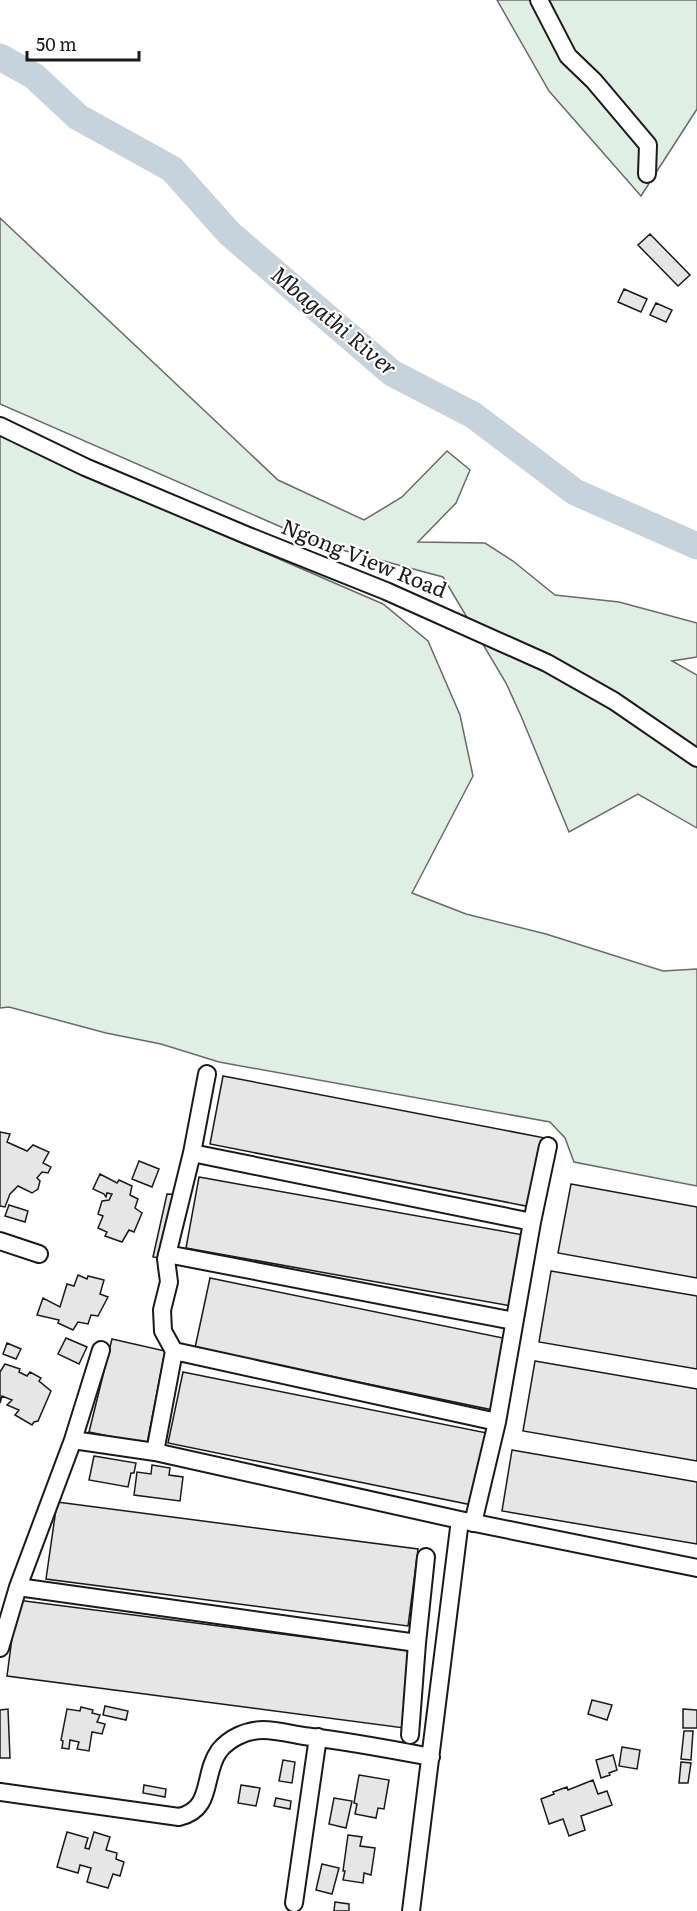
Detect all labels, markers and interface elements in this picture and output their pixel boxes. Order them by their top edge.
scale bar [27,24,140,62]
text: 50 m [36,30,77,57]
water label: Mbagathi River [265,257,405,383]
street label: Ngong View Road [278,509,452,604]

